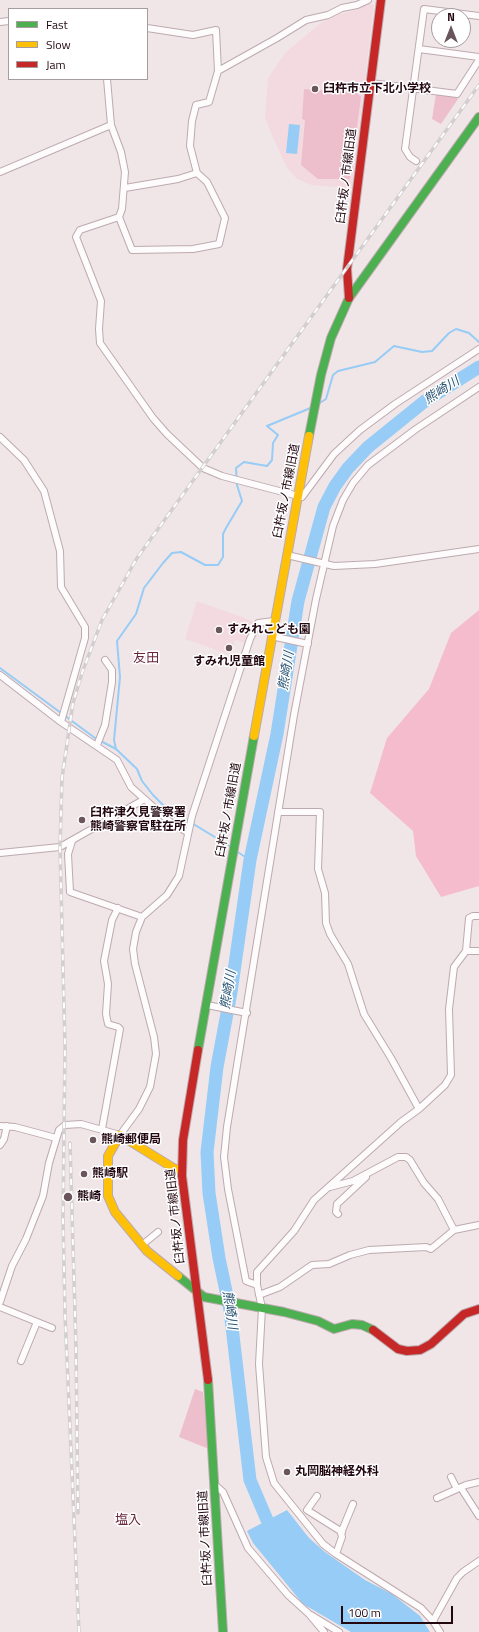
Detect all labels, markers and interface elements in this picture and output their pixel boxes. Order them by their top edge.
legend [8,8,148,80]
north arrow [431,8,471,48]
text: N [447,9,455,25]
text: Fast [46,15,68,34]
text: Slow [46,35,71,54]
text: Jam [46,55,66,74]
place label: 臼杵市立下北小学校 [323,82,431,96]
marker: 臼杵市立下北小学校 [310,84,320,94]
street label: 臼杵坂ノ市線旧道 [334,127,360,225]
water label: 熊崎川 [421,374,463,408]
street label: 臼杵坂ノ市線旧道 [271,443,303,539]
place label: すみれこども園 [227,623,311,637]
marker: すみれこども園 [214,625,224,635]
marker: すみれ児童館 [224,643,234,653]
district label: 友田 [133,651,159,667]
water label: 熊崎川 [276,651,298,691]
place label: すみれ児童館 [193,655,265,669]
street label: 臼杵坂ノ市線旧道 [214,761,244,859]
place label: 臼杵津久見警察署 熊崎警察官駐在所 [90,806,186,834]
marker: 臼杵津久見警察署 熊崎警察官駐在所 [77,815,87,825]
water label: 熊崎川 [218,970,240,1010]
place label: 熊崎郵便局 [101,1133,161,1147]
marker: 熊崎郵便局 [88,1135,98,1145]
place label: 熊崎駅 [92,1167,128,1181]
street label: 臼杵坂ノ市線旧道 [164,1168,188,1264]
marker: 熊崎駅 [79,1169,89,1179]
place label: 熊崎 [77,1190,101,1204]
marker: 熊崎 [62,1191,74,1203]
water label: 熊崎川 [219,1290,239,1330]
place label: 丸岡脳神経外科 [295,1465,379,1479]
marker: 丸岡脳神経外科 [282,1467,292,1477]
street label: 臼杵坂ノ市線旧道 [196,1490,216,1586]
district label: 塩入 [115,1513,141,1529]
scale bar [343,1598,455,1624]
text: 100 m [348,1603,381,1622]

